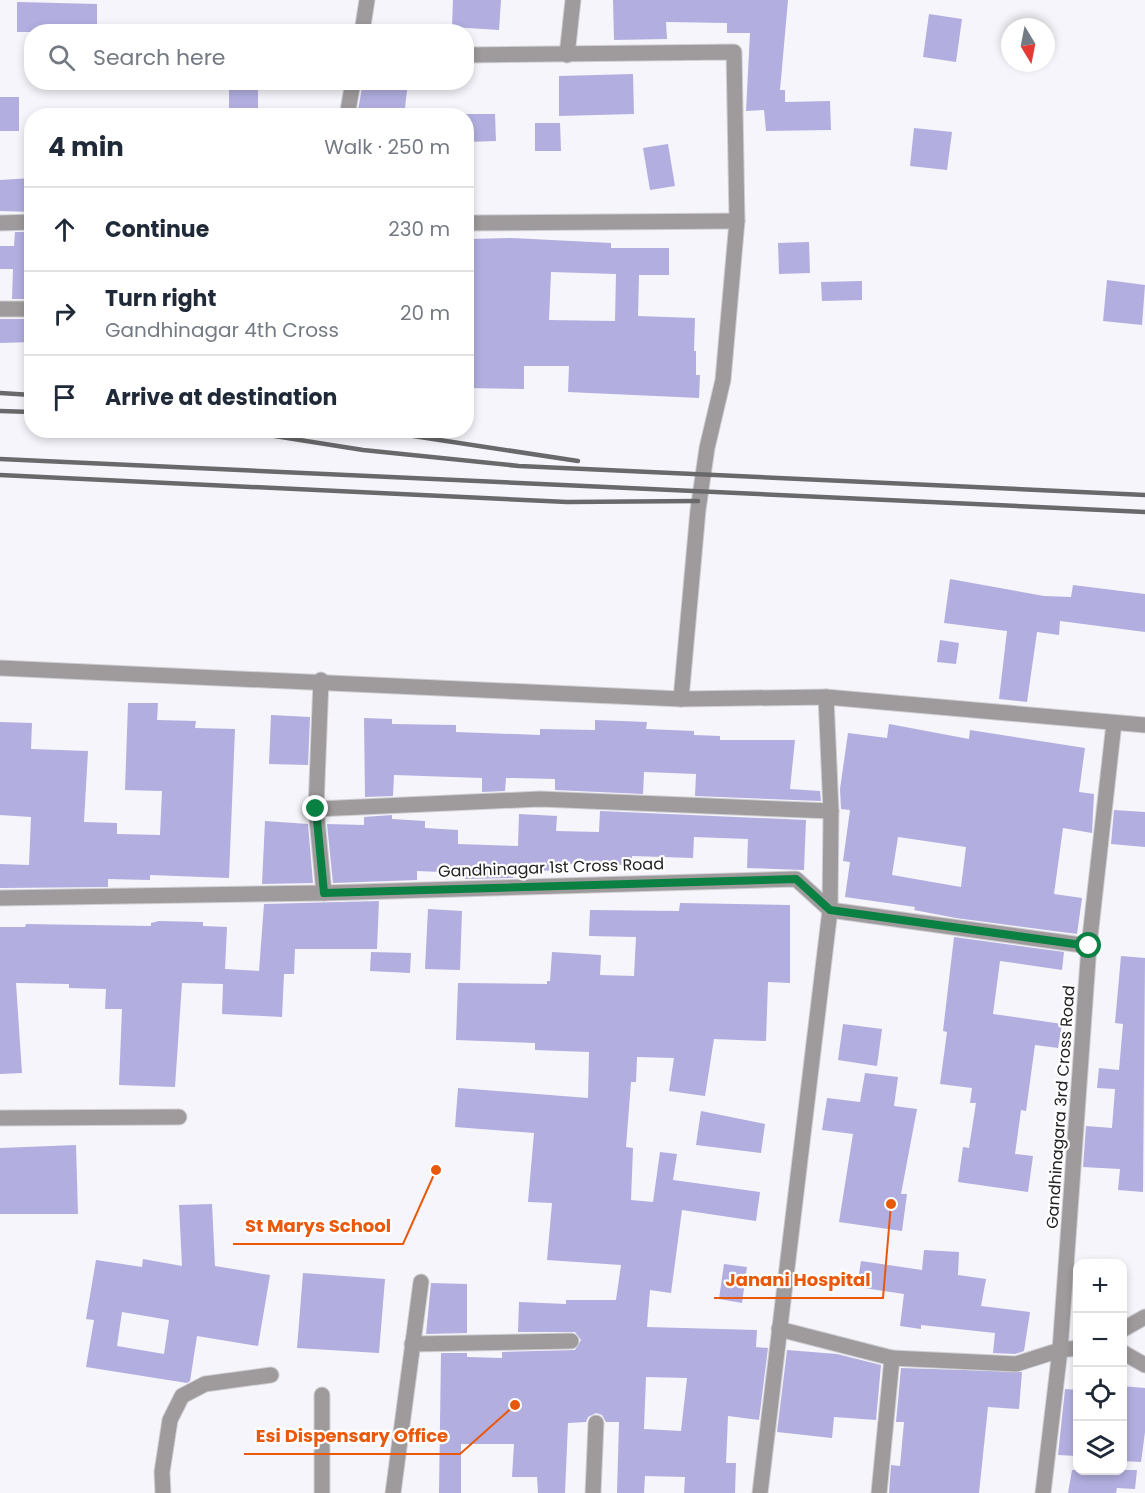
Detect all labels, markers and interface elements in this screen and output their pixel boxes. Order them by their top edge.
north arrow [1001,18,1055,72]
search box [24,24,474,90]
icon: search [45,41,78,74]
text: Search here [93,42,226,73]
text: 4 min [48,129,124,165]
text: Walk · 250 m [324,133,450,161]
icon: ahead [48,213,81,246]
text: Continue [105,214,209,245]
text: 230 m [388,215,450,243]
text: Turn right [105,283,216,314]
icon: right [48,297,81,330]
text: 20 m [400,299,450,327]
text: Gandhinagar 4th Cross [105,316,339,344]
icon: arrive [48,381,81,414]
text: Arrive at destination [105,382,337,413]
route end [302,795,328,821]
street label: Gandhinagar 1st Cross Road [438,852,664,883]
route start [1075,932,1101,958]
street label: Gandhinagara 3rd Cross Road [1041,985,1080,1229]
callout: St Marys School [233,1208,403,1244]
text: St Marys School [245,1213,391,1238]
map controls [1073,1259,1127,1475]
button: + [1073,1259,1127,1313]
callout: Janani Hospital [714,1262,883,1298]
text: Janani Hospital [725,1267,871,1292]
button: − [1073,1313,1127,1367]
button: locate [1073,1367,1127,1421]
callout: Esi Dispensary Office [244,1418,460,1454]
button: layers [1073,1421,1127,1475]
text: Esi Dispensary Office [256,1423,448,1448]

